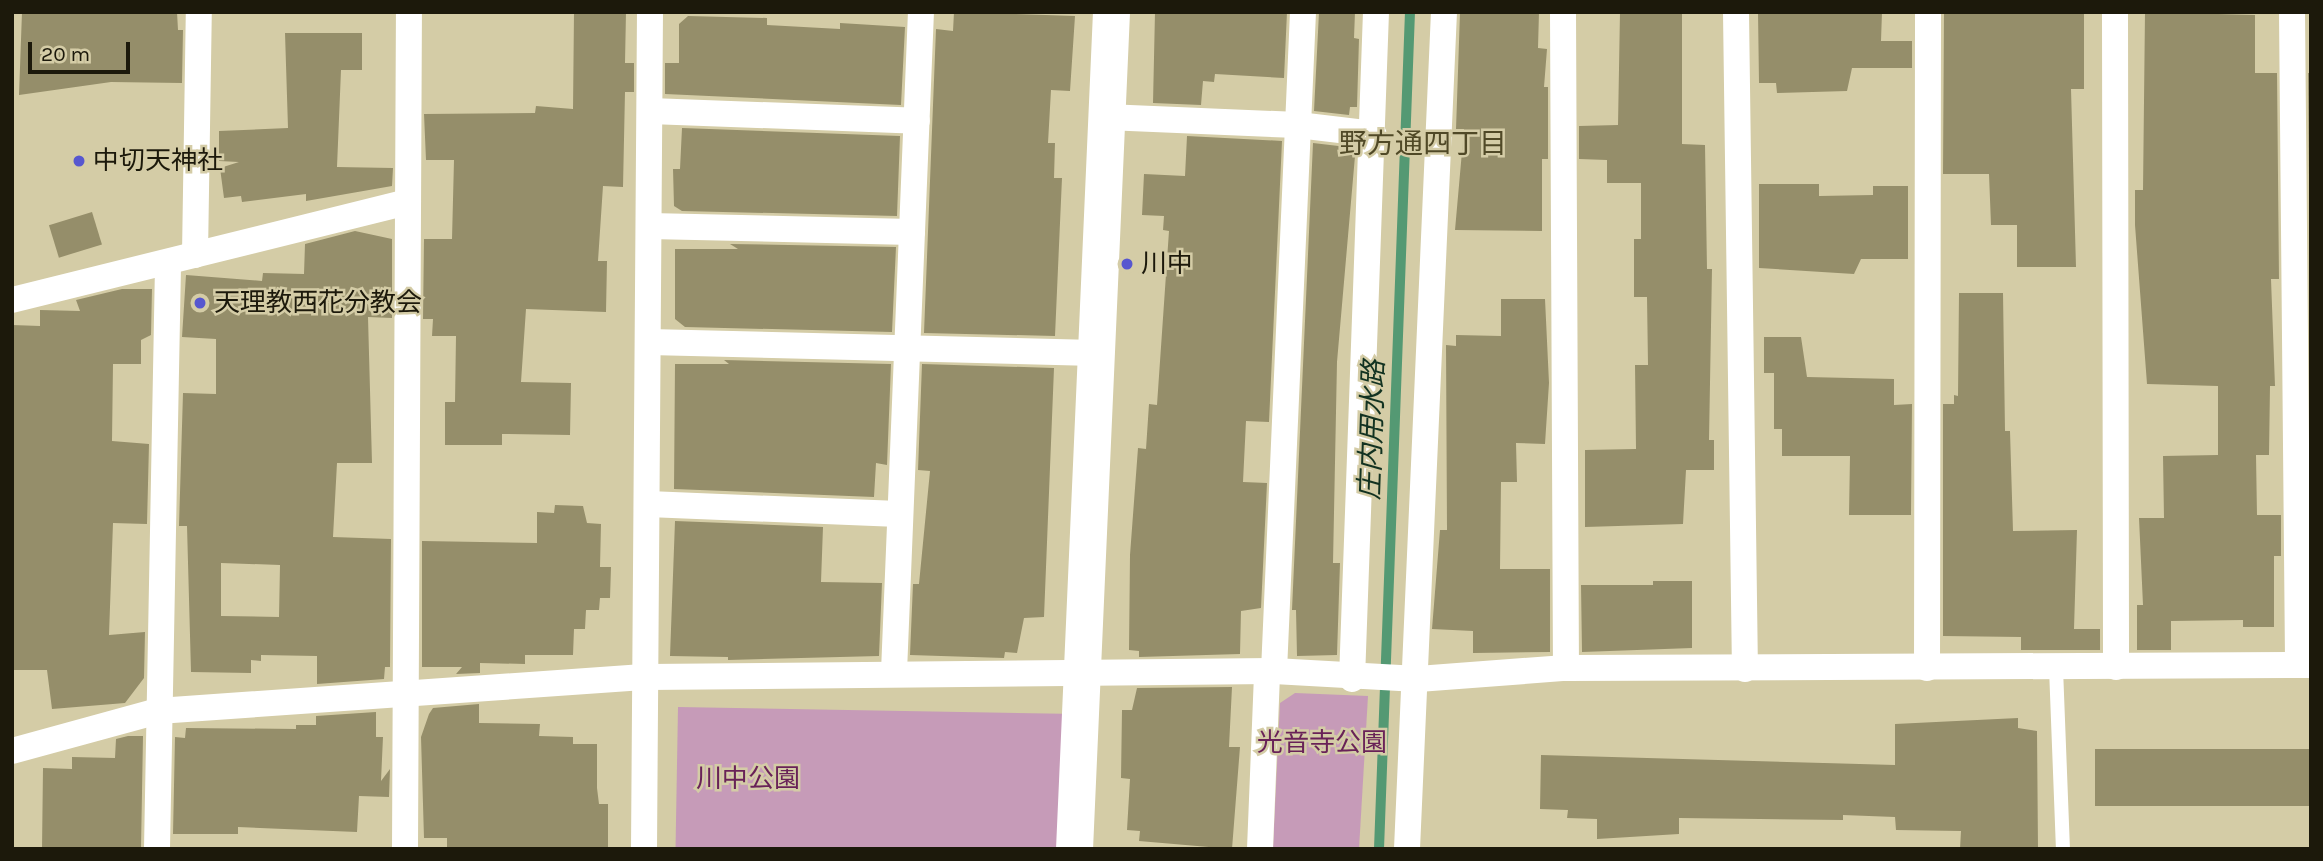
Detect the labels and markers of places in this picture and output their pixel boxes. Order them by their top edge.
place label: 中切天神社 [93,145,223,177]
marker: 中切天神社 [71,153,87,169]
place label: 川中 [1141,248,1193,280]
marker: 川中 [1119,256,1135,272]
place label: 天理教西花分教会 [214,287,422,319]
marker: 天理教西花分教会 [192,295,208,311]

